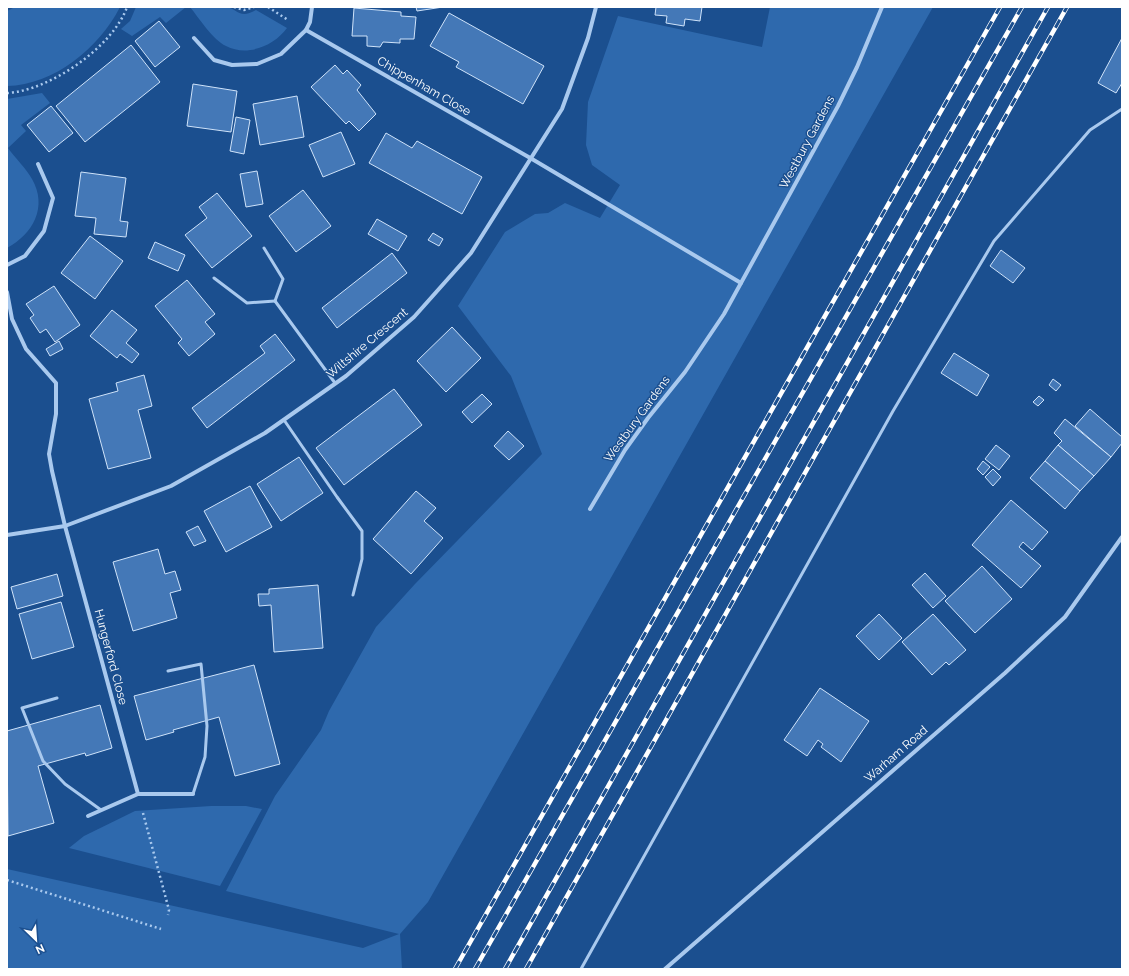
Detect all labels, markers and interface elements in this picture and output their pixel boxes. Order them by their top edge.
street label: Chippenham Close [375,53,473,119]
street label: Westbury Gardens [777,93,837,191]
street label: Wiltshire Crescent [324,305,410,381]
street label: Westbury Gardens [601,373,673,465]
street label: Hungerford Close [91,608,131,706]
street label: Warham Road [862,723,930,785]
north arrow [16,920,56,960]
text: N [33,941,47,956]

